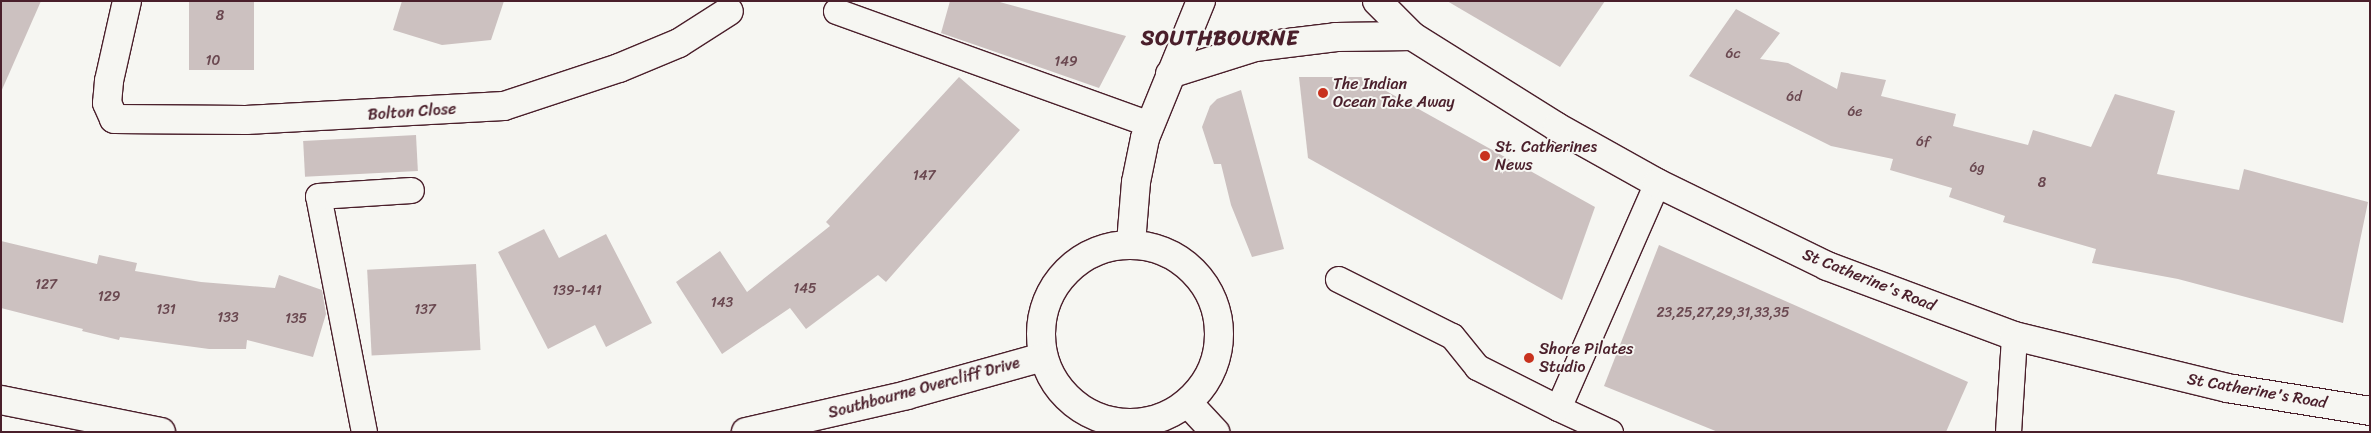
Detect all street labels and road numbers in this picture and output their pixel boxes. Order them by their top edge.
street label: Bolton Close [367,99,457,125]
street label: St Catherine's Road [1799,244,1939,316]
street label: Southbourne Overcliff Drive [825,353,1023,423]
street label: St Catherine's Road [2185,369,2329,413]

